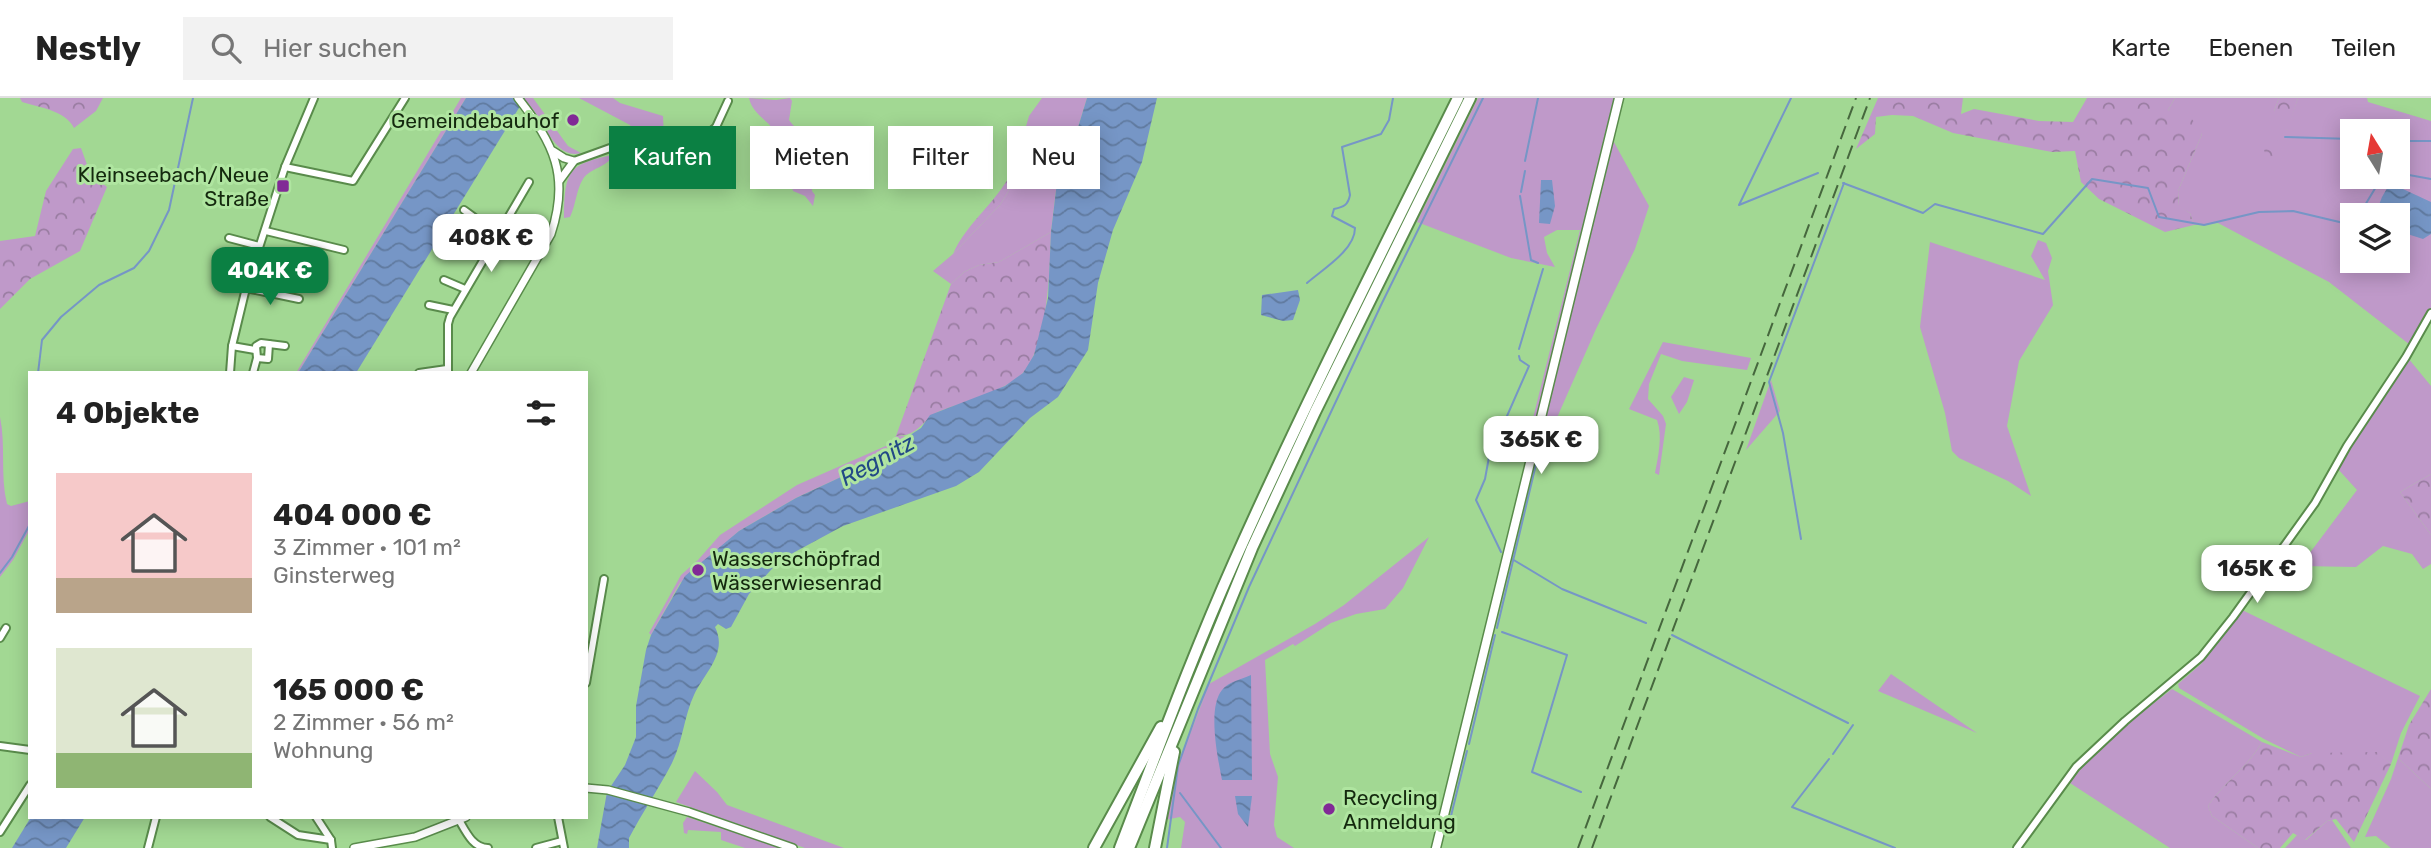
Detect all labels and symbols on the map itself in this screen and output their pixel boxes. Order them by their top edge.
place label: Gemeindebauhof [391,108,559,133]
marker: Gemeindebauhof [565,112,581,128]
north arrow [2340,119,2410,189]
place label: Kleinseebach/Neue Straße [77,162,269,211]
marker: Kleinseebach/Neue Straße [275,178,291,194]
pin: 408K € [434,214,548,274]
pin: 404K € [213,248,327,307]
pin: 365K € [1484,416,1598,476]
water label: Regnitz [835,428,920,492]
place label: Wasserschöpfrad Wässerwiesenrad [712,546,882,595]
pin: 165K € [2200,546,2314,605]
marker: Wasserschöpfrad Wässerwiesenrad [690,562,706,578]
place label: Recycling Anmeldung [1343,785,1456,834]
marker: Recycling Anmeldung [1321,801,1337,817]

